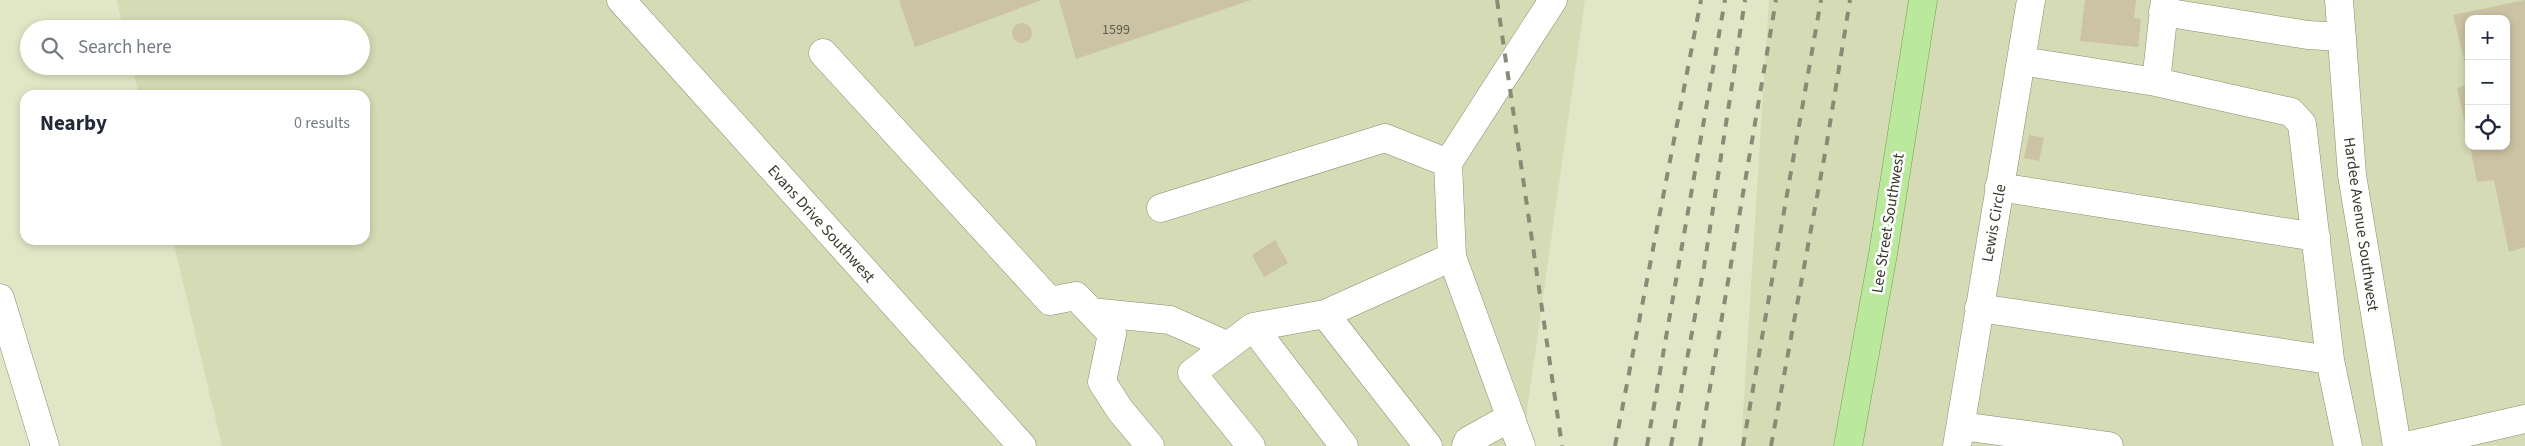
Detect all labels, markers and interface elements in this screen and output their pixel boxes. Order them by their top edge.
map controls [2465,15,2510,150]
button: + [2465,15,2510,60]
search box [20,20,370,75]
house number: 1599 [1102,20,1130,40]
icon: search [38,34,66,62]
text: Search here [78,34,172,61]
button: − [2465,60,2510,105]
button: locate [2465,105,2510,150]
text: Nearby [40,108,107,138]
text: 0 results [294,112,350,134]
street label: Hardee Avenue Southwest [2338,136,2384,313]
street label: Lee Street Southwest [1866,151,1910,295]
street label: Evans Drive Southwest [762,160,880,288]
street label: Lewis Circle [1976,182,2012,264]

